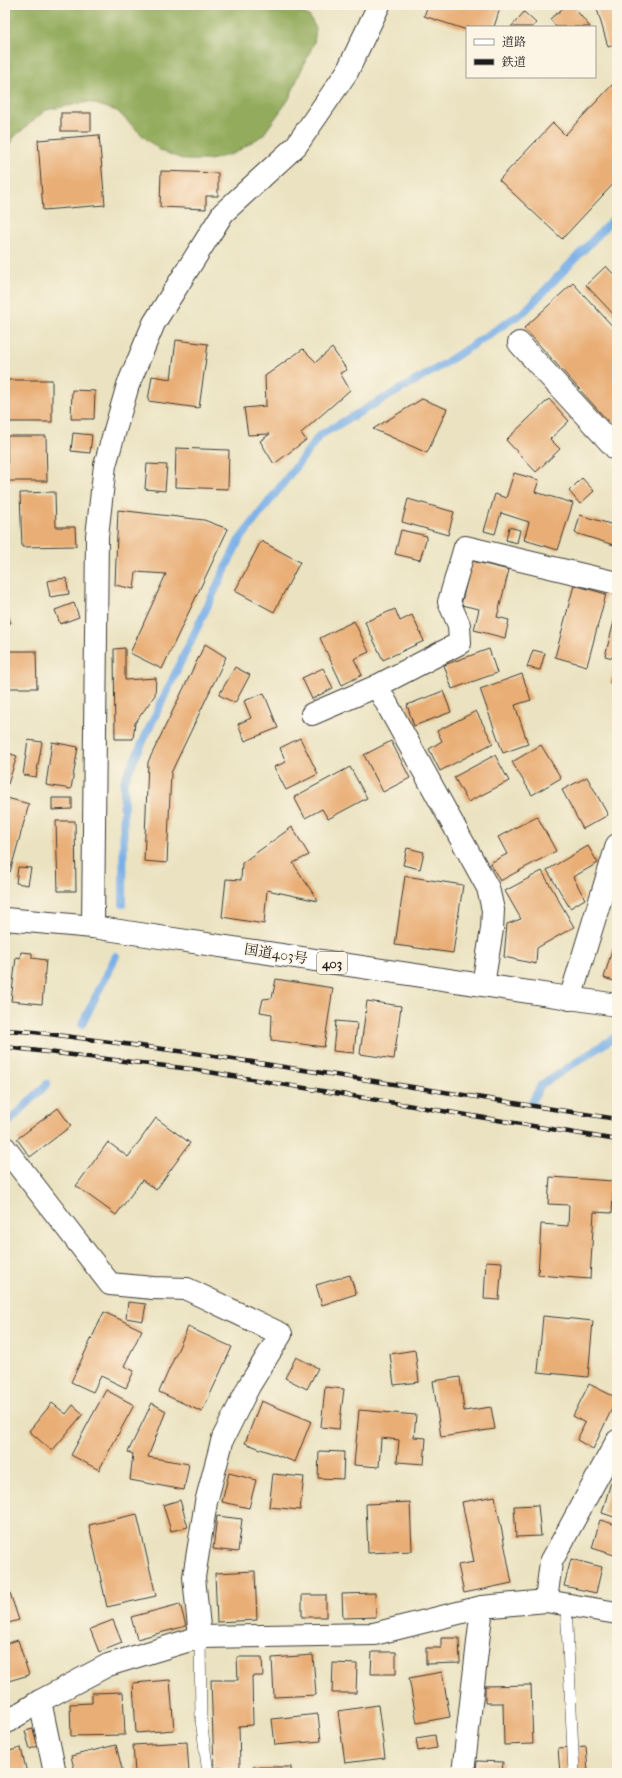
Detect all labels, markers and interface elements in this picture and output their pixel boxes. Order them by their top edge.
legend [466,26,596,78]
text: 道路 [502,35,526,49]
text: 鉄道 [501,55,526,69]
street label: 国道403号 [243,941,309,967]
road number: 403 [317,952,347,974]

